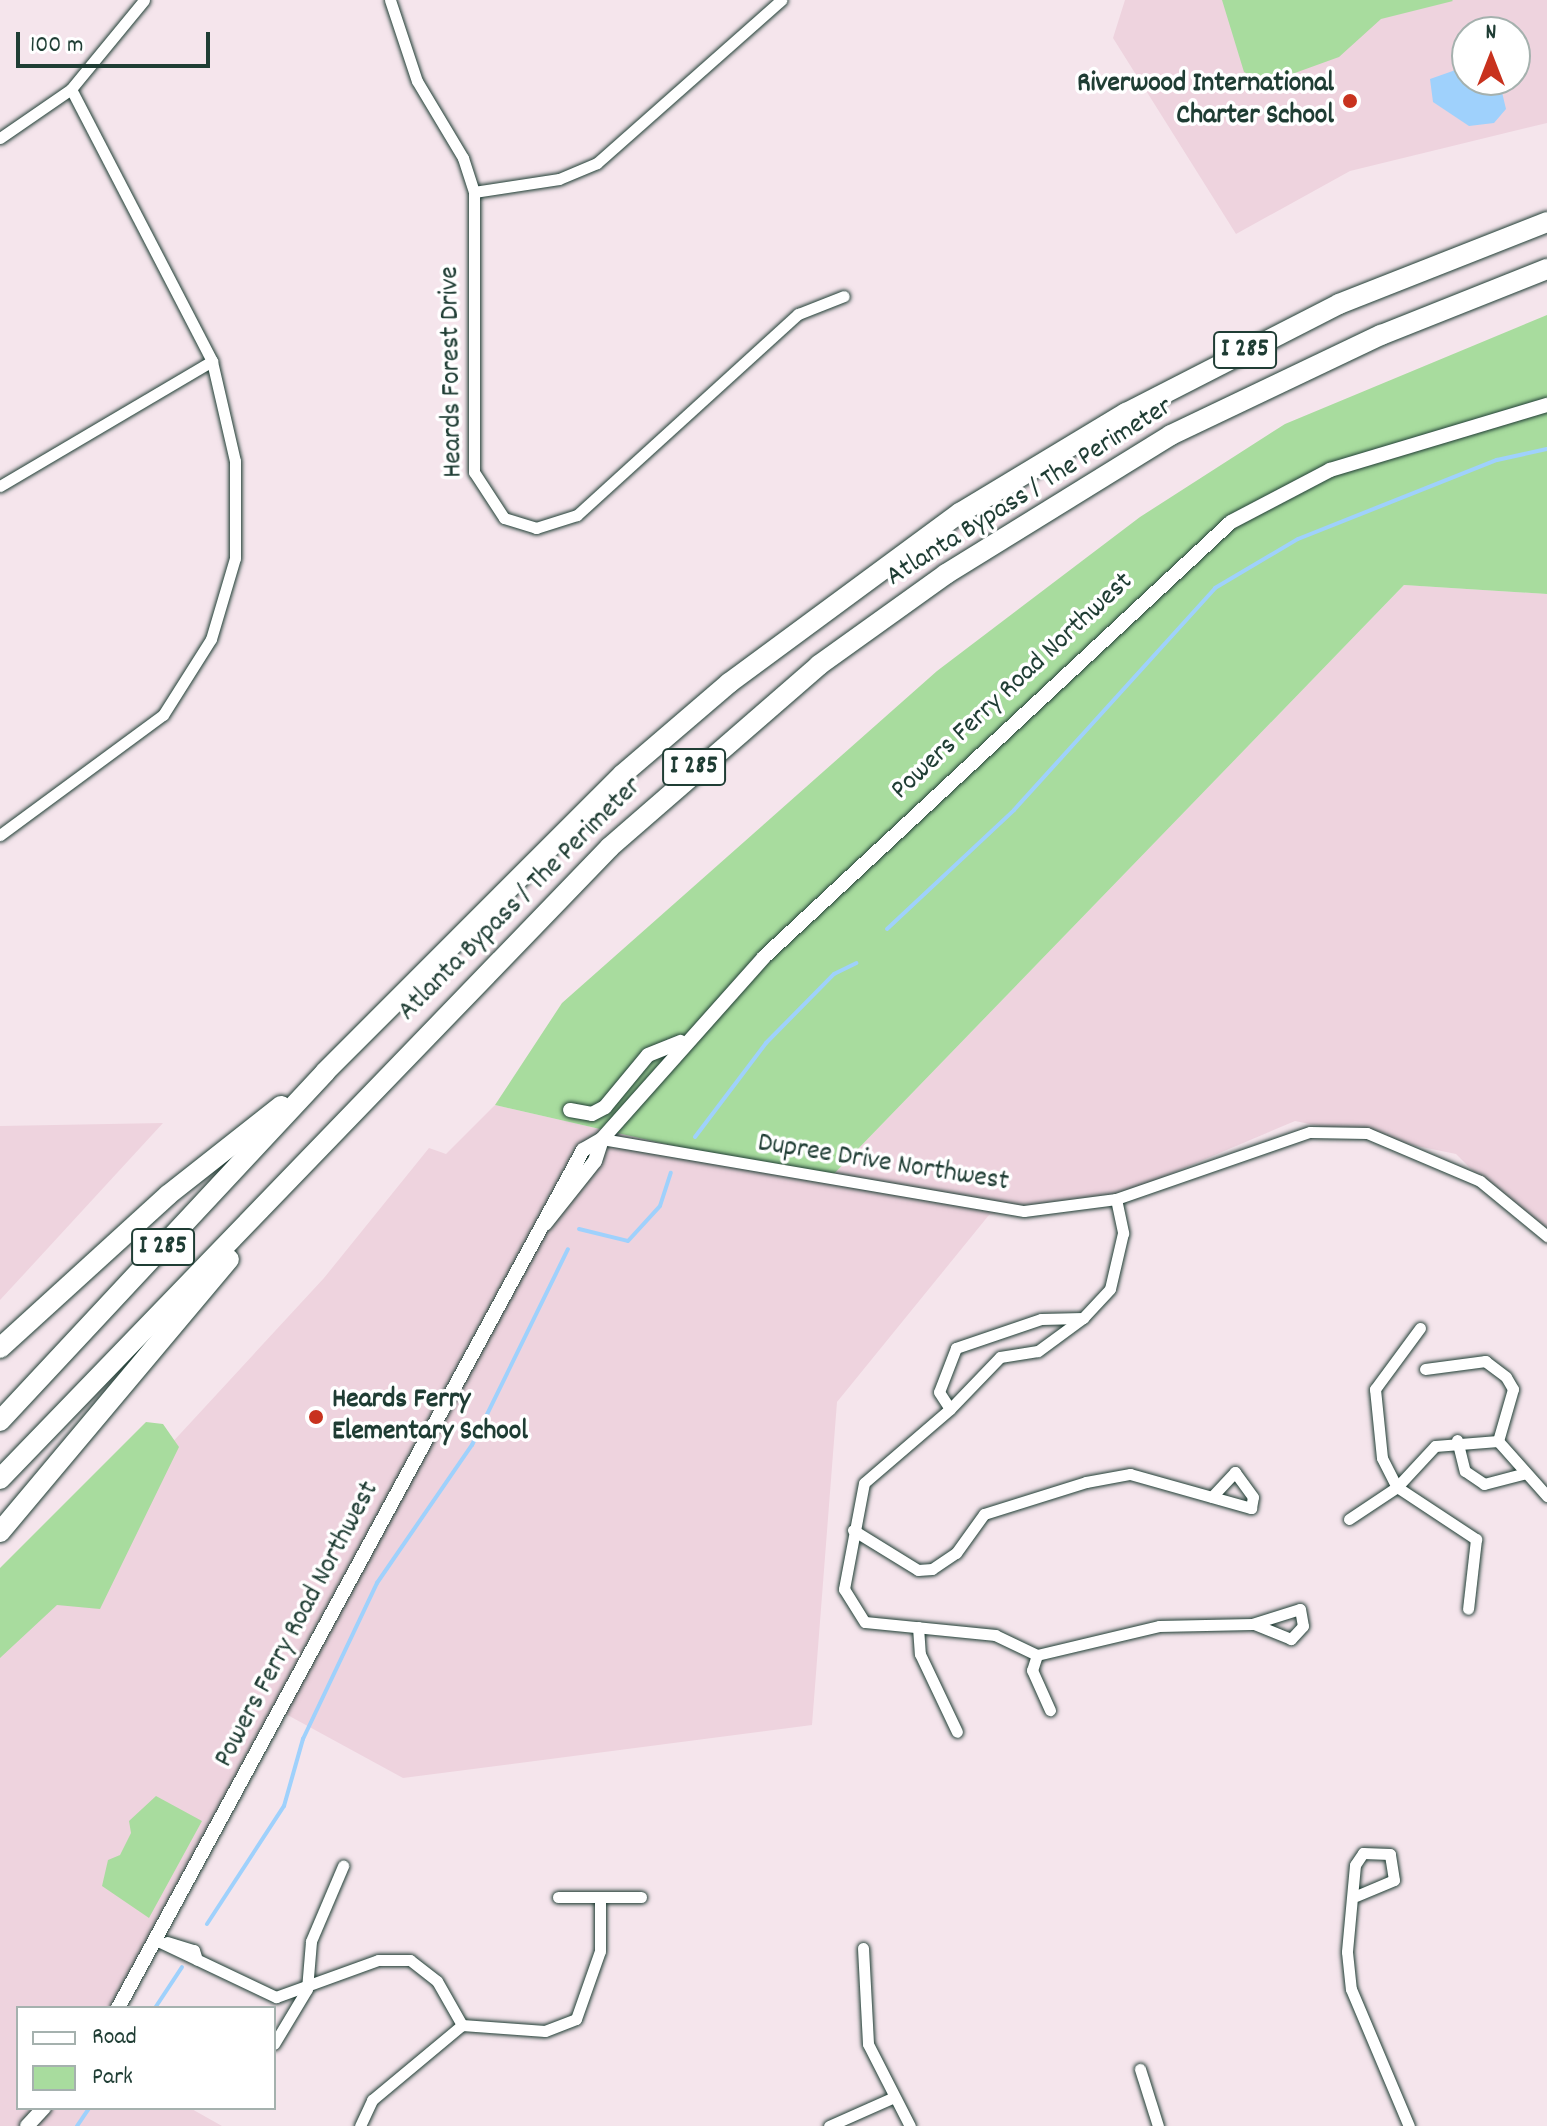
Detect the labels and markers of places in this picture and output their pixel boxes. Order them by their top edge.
place label: Riverwood International Charter School [1077,68,1334,134]
marker: Riverwood International Charter School [1341,92,1359,110]
place label: Heards Ferry Elementary School [332,1384,528,1450]
marker: Heards Ferry Elementary School [307,1408,325,1426]

